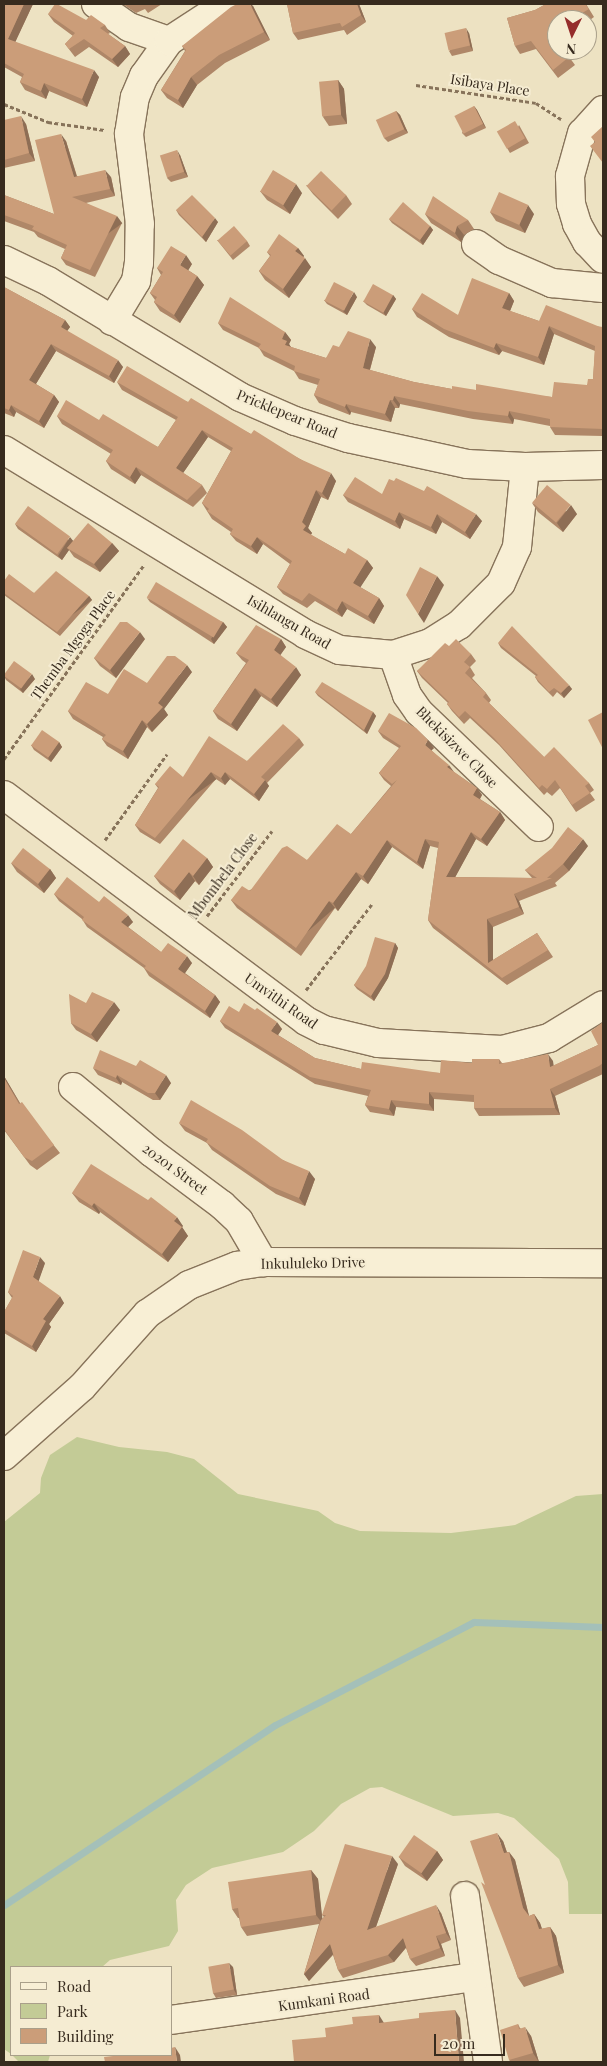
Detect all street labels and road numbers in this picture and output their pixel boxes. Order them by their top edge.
street label: Isibaya Place [449,70,531,100]
street label: Pricklepear Road [234,386,340,442]
street label: Themba Mgoga Place [27,587,119,703]
street label: Isihlangu Road [244,591,334,653]
street label: Bhekisizwe Close [413,703,501,791]
street label: Mbombela Close [185,829,261,923]
street label: Umvithi Road [241,970,321,1032]
street label: 20201 Street [139,1140,211,1198]
street label: Inkululeko Drive [260,1254,366,1272]
street label: Kumkani Road [277,1985,371,2015]

